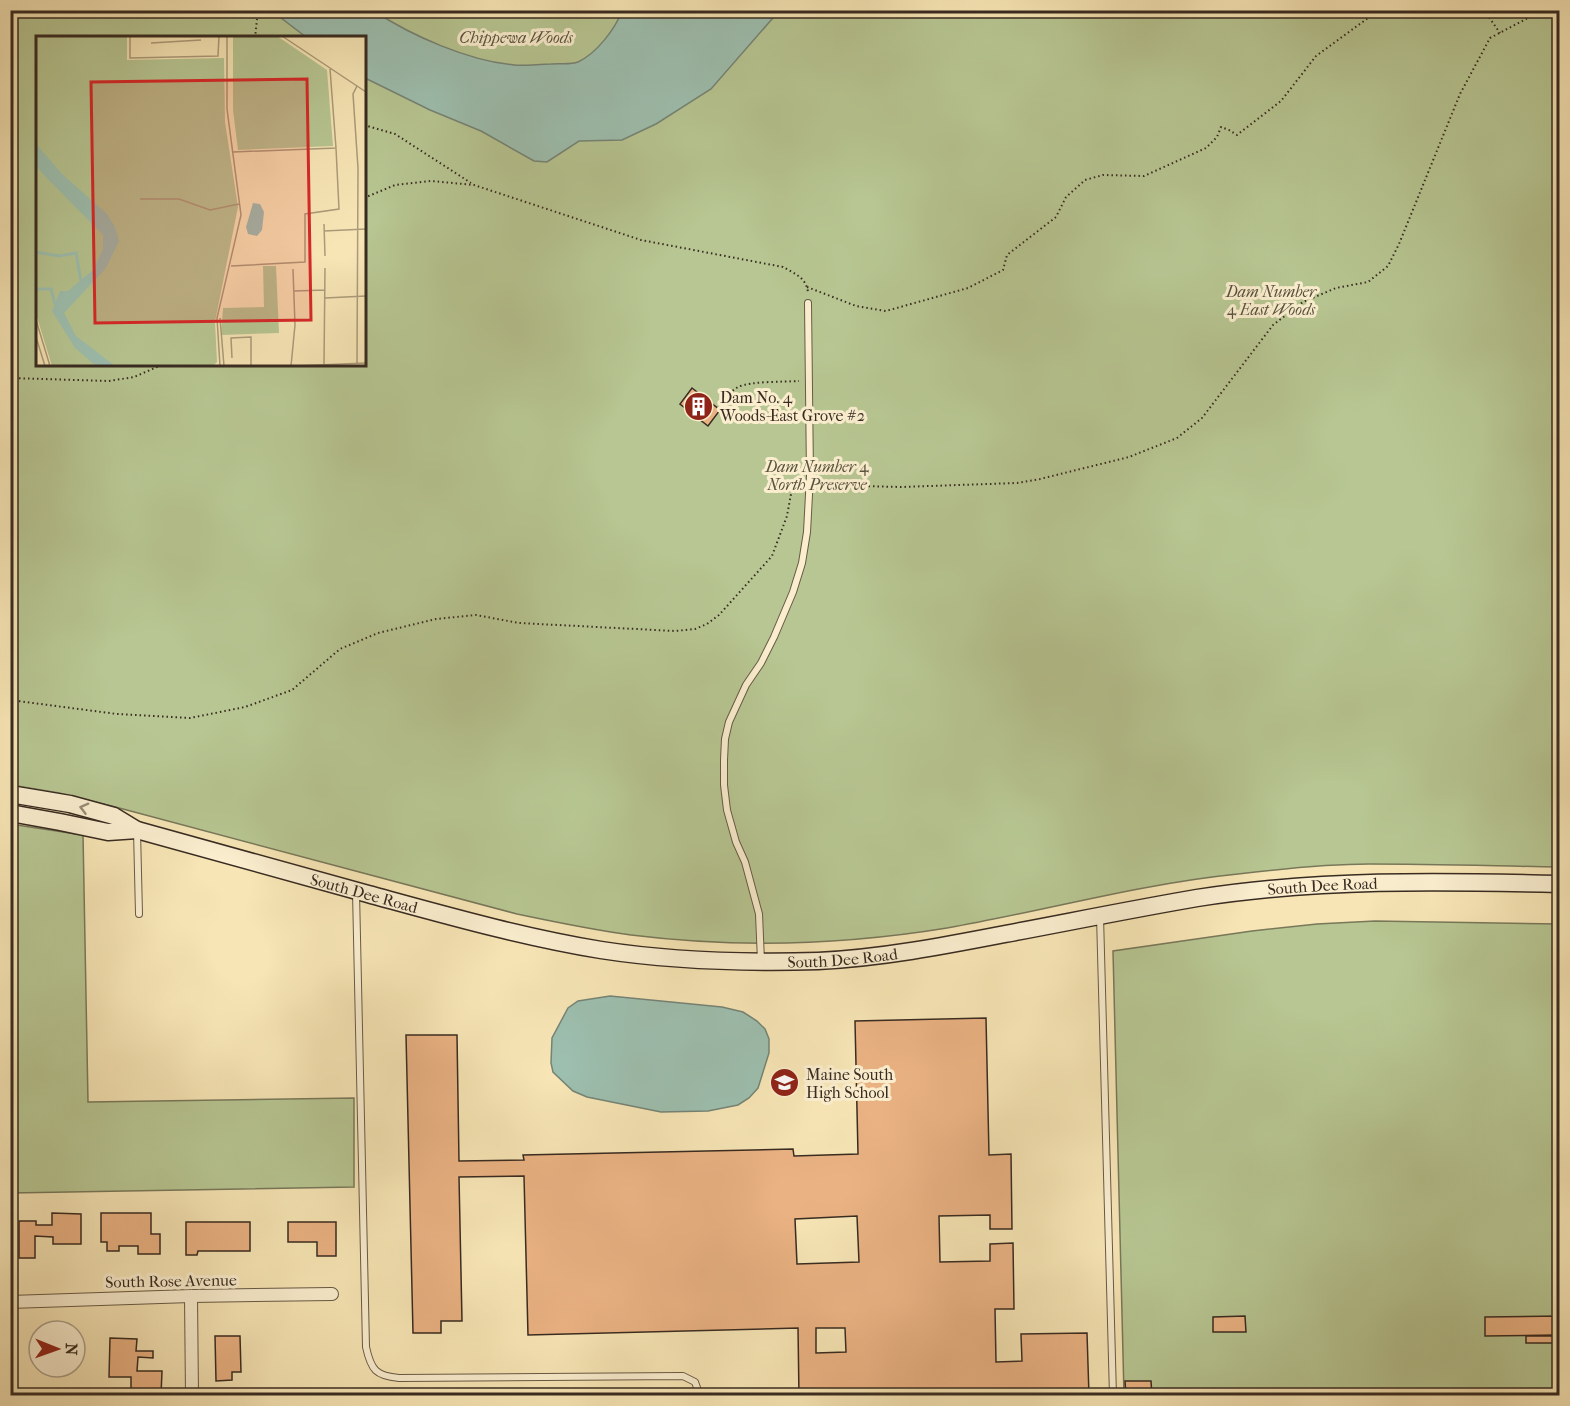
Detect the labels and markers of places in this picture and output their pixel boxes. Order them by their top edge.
place label: Dam No. 4 Woods-East Grove #2 [719,388,865,425]
building icon: Dam No. 4 Woods-East Grove #2 [683,390,715,422]
place label: Maine South High School [806,1065,893,1102]
school or university icon: Maine South High School [769,1067,801,1099]

